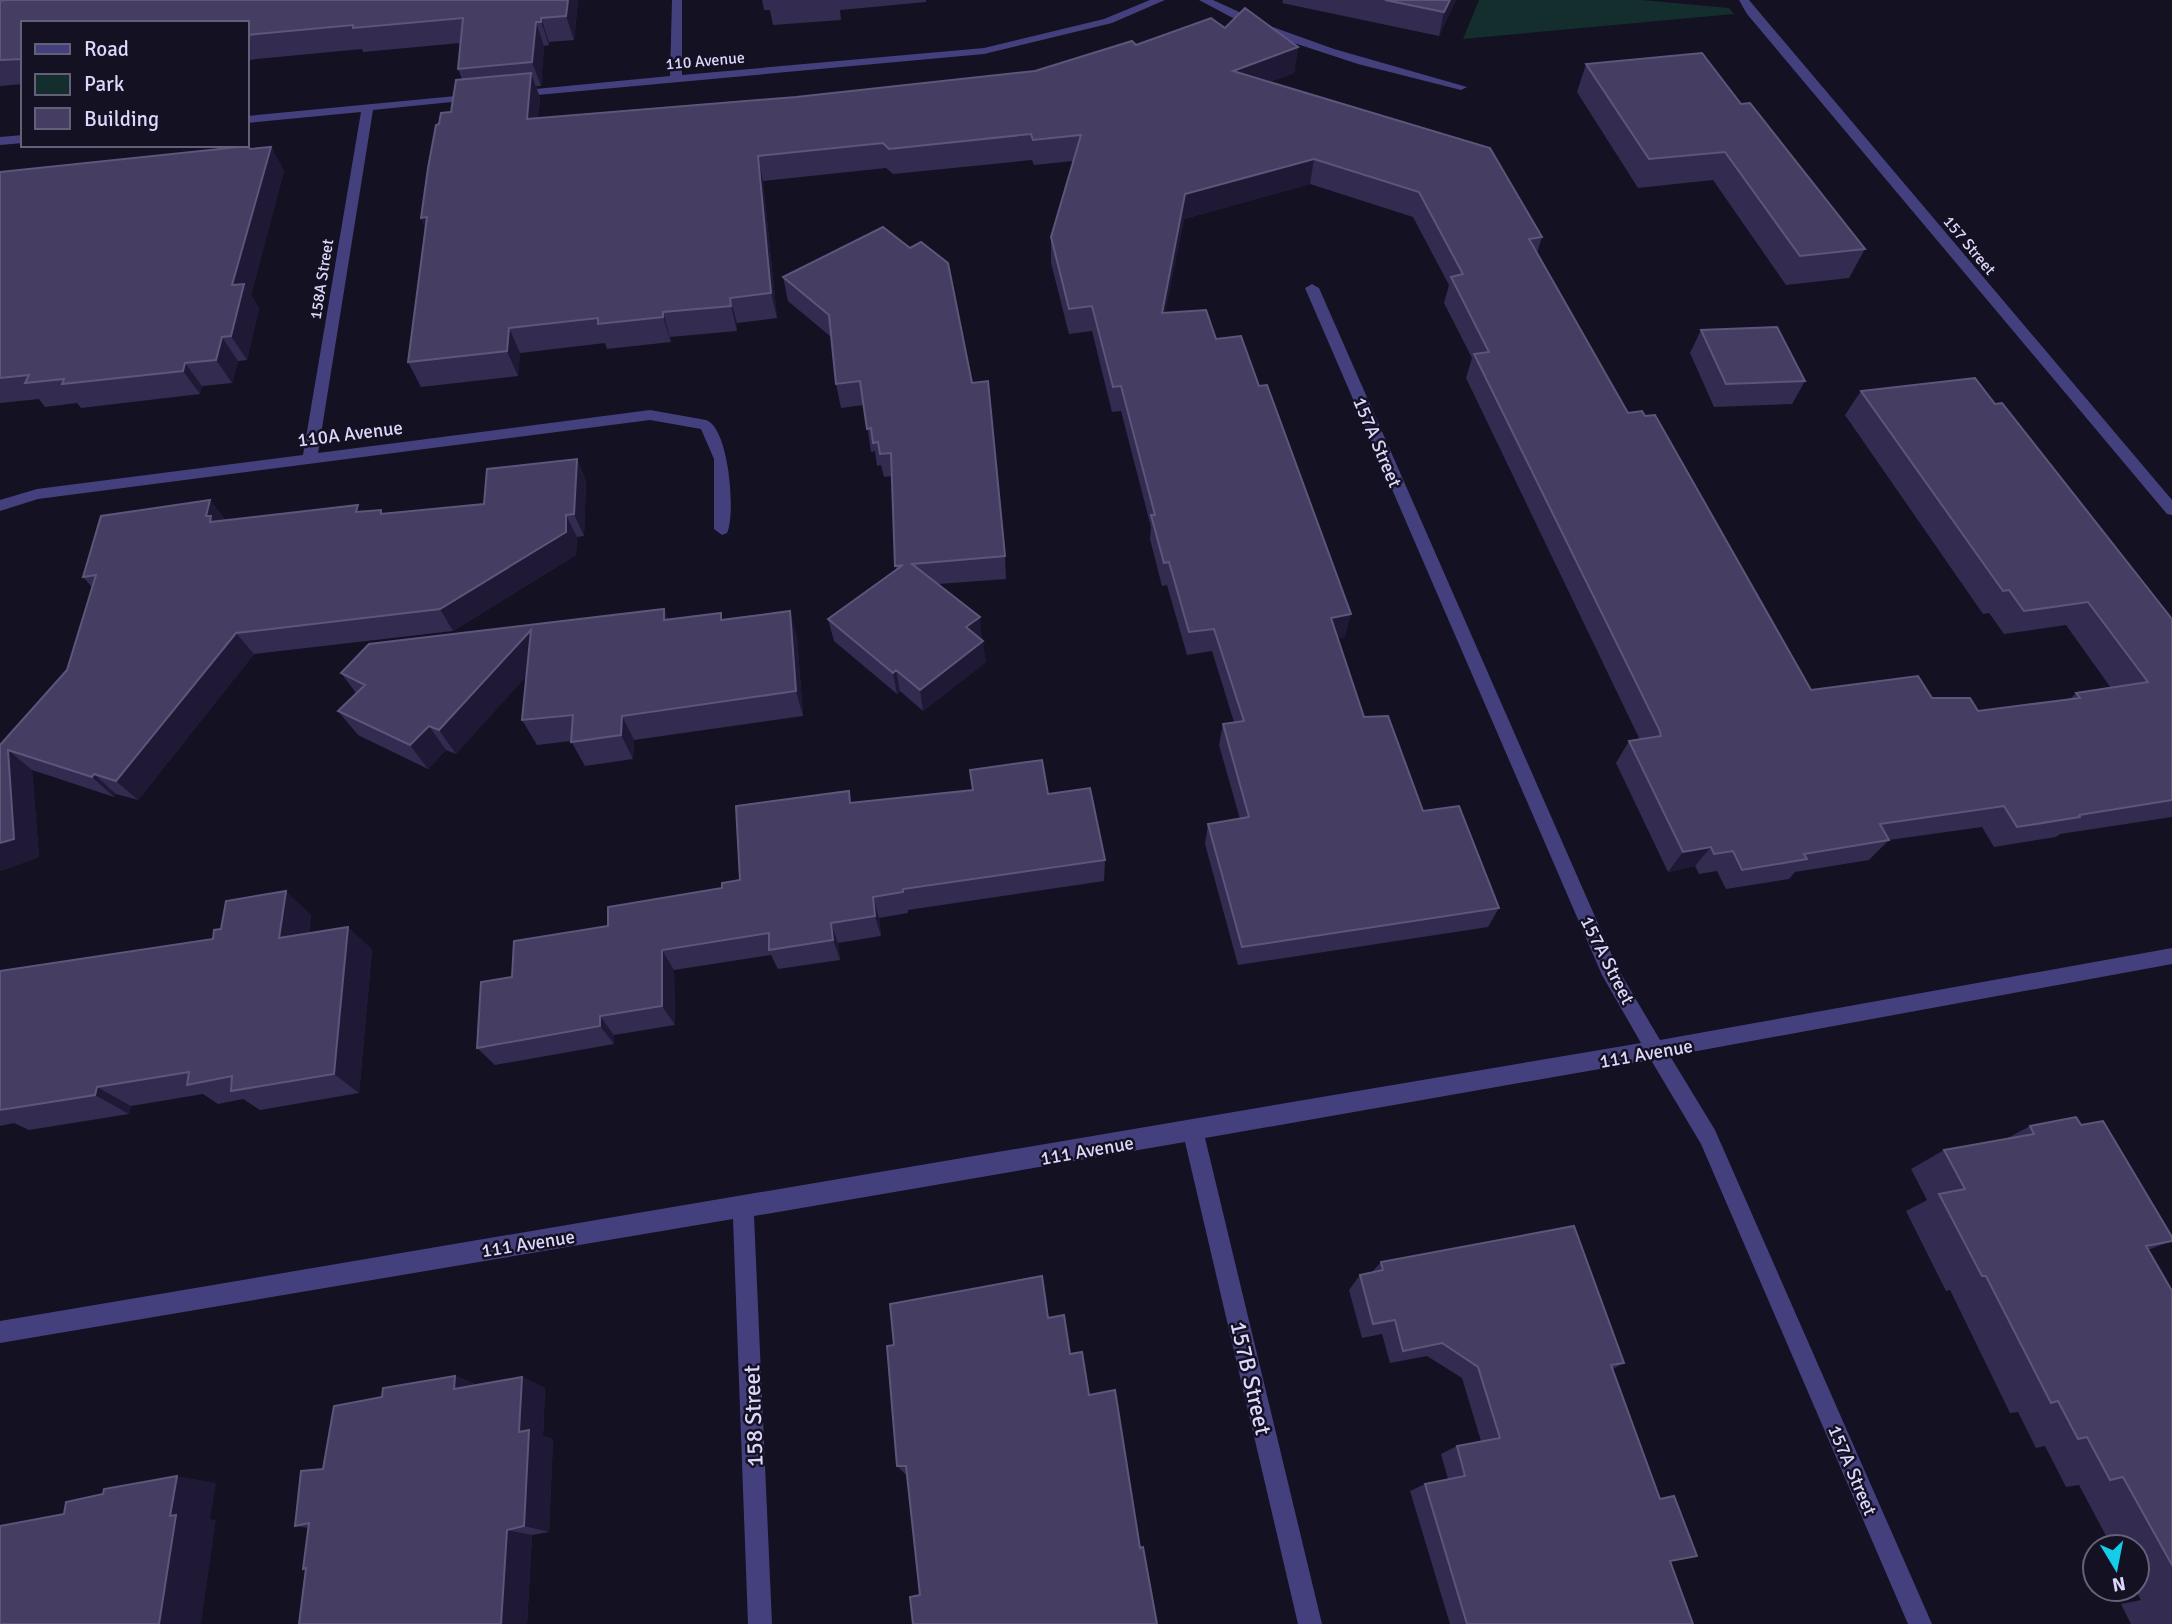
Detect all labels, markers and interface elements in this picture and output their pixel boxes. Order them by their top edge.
legend [21,21,248,147]
text: Road [84,36,129,62]
street label: 110 Avenue [665,48,746,74]
text: Park [84,71,125,97]
text: Building [84,106,159,132]
street label: 157 Street [1939,212,2000,280]
street label: 158A Street [306,237,338,321]
street label: 157A Street [1347,393,1407,492]
street label: 110A Avenue [296,416,404,452]
street label: 157A Street [1575,912,1640,1009]
street label: 111 Avenue [1598,1034,1695,1074]
street label: 111 Avenue [1039,1131,1136,1171]
street label: 111 Avenue [480,1225,577,1263]
street label: 157B Street [1223,1318,1278,1438]
street label: 158 Street [737,1364,770,1468]
street label: 157A Street [1822,1421,1882,1520]
north arrow [2081,1533,2151,1603]
text: N [2110,1571,2127,1597]

